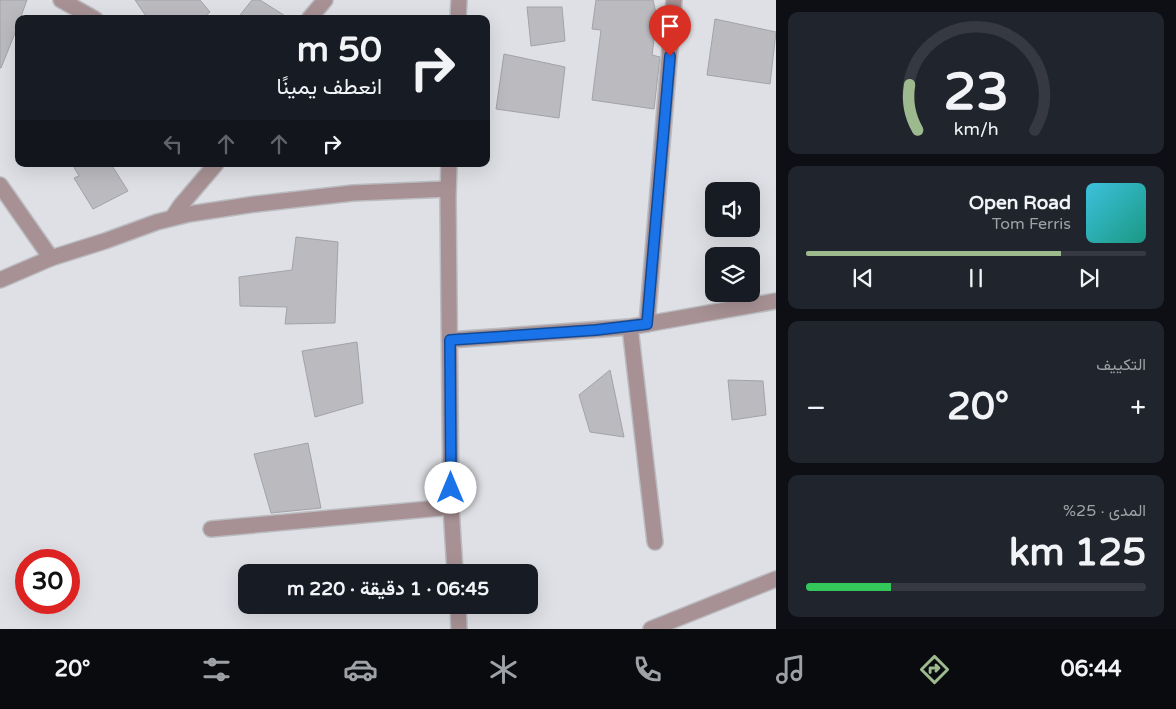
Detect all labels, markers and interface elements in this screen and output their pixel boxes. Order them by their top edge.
pin [649,5,691,56]
icon: arrive [656,12,684,40]
text: 50 m [297,29,382,71]
icon: right [400,35,465,100]
text: 23 [943,61,1009,124]
text: انعطف يمينًا [276,74,382,100]
text: km/h [954,119,998,140]
icon: left [159,130,187,158]
icon: ahead [212,130,240,158]
icon: ahead [265,130,293,158]
icon: right [318,130,346,158]
map controls [705,182,760,302]
button: sound [705,182,760,237]
text: Open Road [969,192,1071,214]
text: Tom Ferris [992,214,1071,234]
button: layers [705,247,760,302]
icon: previous [849,264,877,292]
icon: pause [962,264,990,292]
icon: next [1075,264,1103,292]
text: التكييف [1096,355,1146,375]
text: 20° [947,384,1009,430]
text: − [806,391,826,425]
text: + [1130,391,1146,425]
position arrow [424,461,476,513]
text: المدى · 25% [1063,501,1146,521]
text: 125 km [1009,530,1146,576]
speed limit sign: 30 [15,549,80,614]
text: 06:45 · 1 دقيقة · 220 m [287,578,489,600]
icon: filters [199,652,234,687]
icon: car [343,652,378,687]
icon: climate [486,652,521,687]
icon: phone [630,652,665,687]
icon: music [773,652,808,687]
icon: directions [917,652,952,687]
text: 20° [54,656,90,682]
text: 06:44 [1061,656,1122,682]

